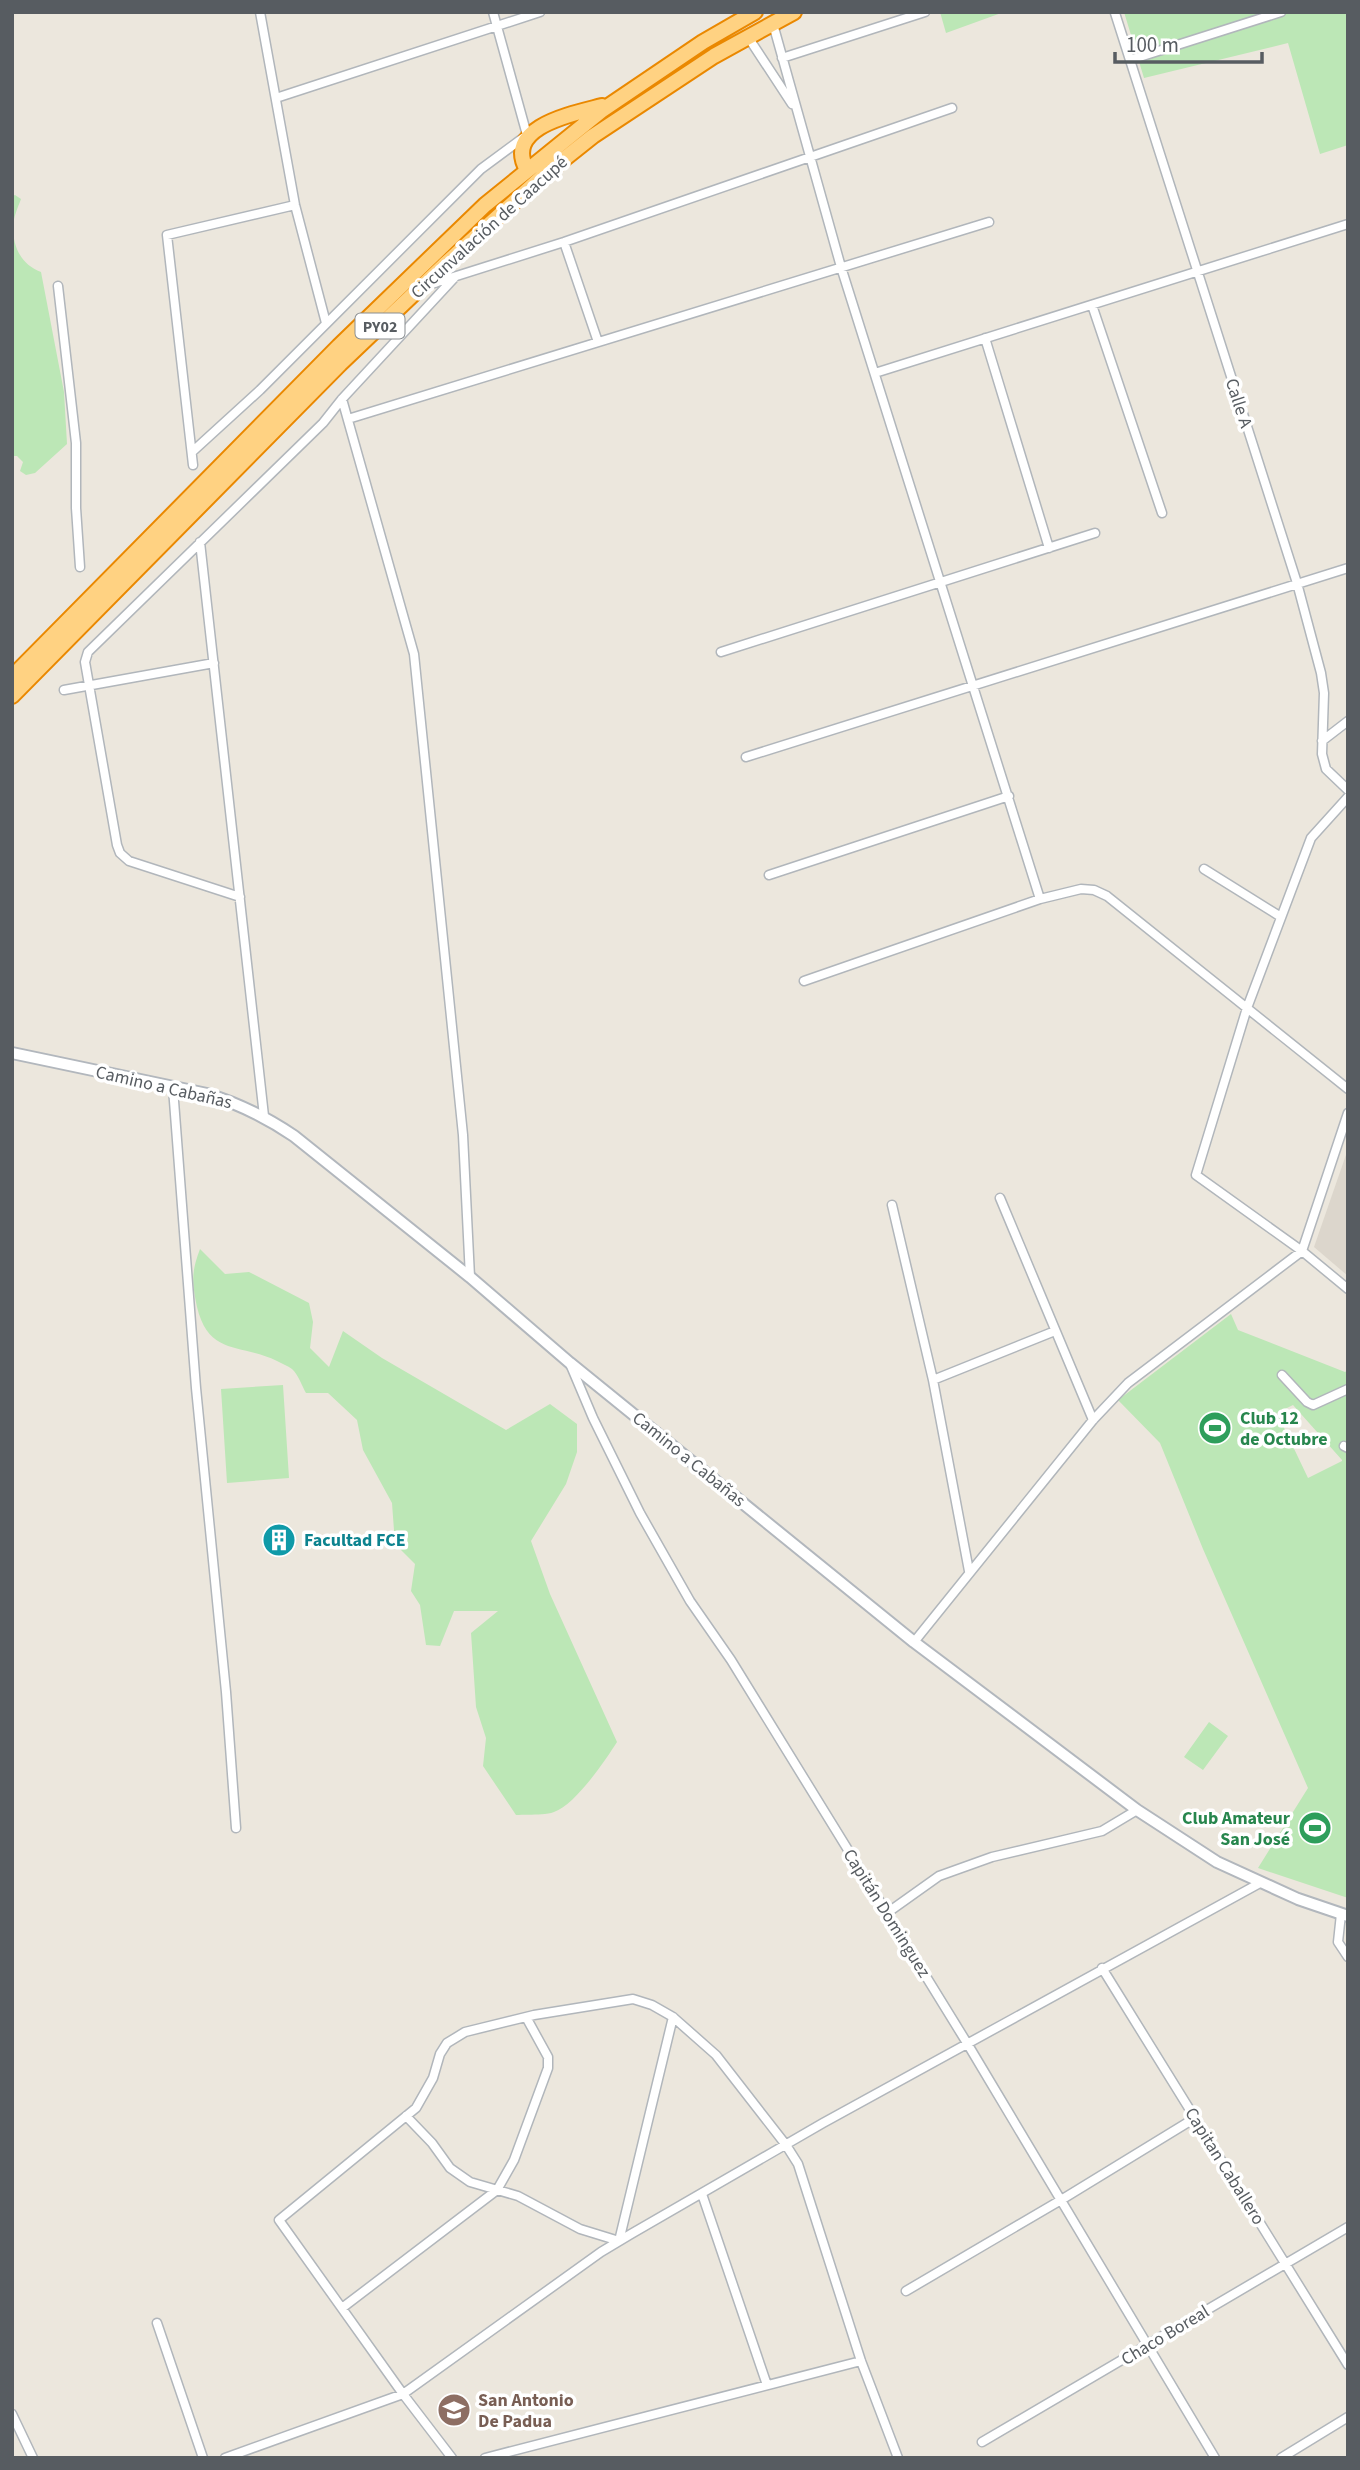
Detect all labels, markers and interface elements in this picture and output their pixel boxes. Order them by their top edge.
scale bar [1115,21,1262,65]
text: 100 m [1126,30,1179,60]
street label: Circunvalación de Caacupé [406,150,573,305]
road number: PY02 [356,314,404,338]
street label: Calle A [1219,375,1258,431]
street label: Camino a Cabañas [93,1060,235,1115]
street label: Camino a Cabañas [627,1406,751,1513]
place label: Club 12 de Octubre [1240,1406,1328,1452]
sports icon: Club 12 de Octubre [1196,1409,1234,1447]
building icon: Facultad FCE [260,1521,298,1559]
place label: Facultad FCE [304,1528,406,1553]
place label: Club Amateur San José [1182,1806,1291,1852]
sports icon: Club Amateur San José [1296,1809,1334,1847]
street label: Capitán Dominguez [837,1844,936,1983]
street label: Capitan Caballero [1178,2103,1271,2230]
street label: Chaco Boreal [1116,2299,1214,2372]
place label: San Antonio De Padua [478,2388,574,2434]
school or university icon: San Antonio De Padua [435,2391,473,2429]

